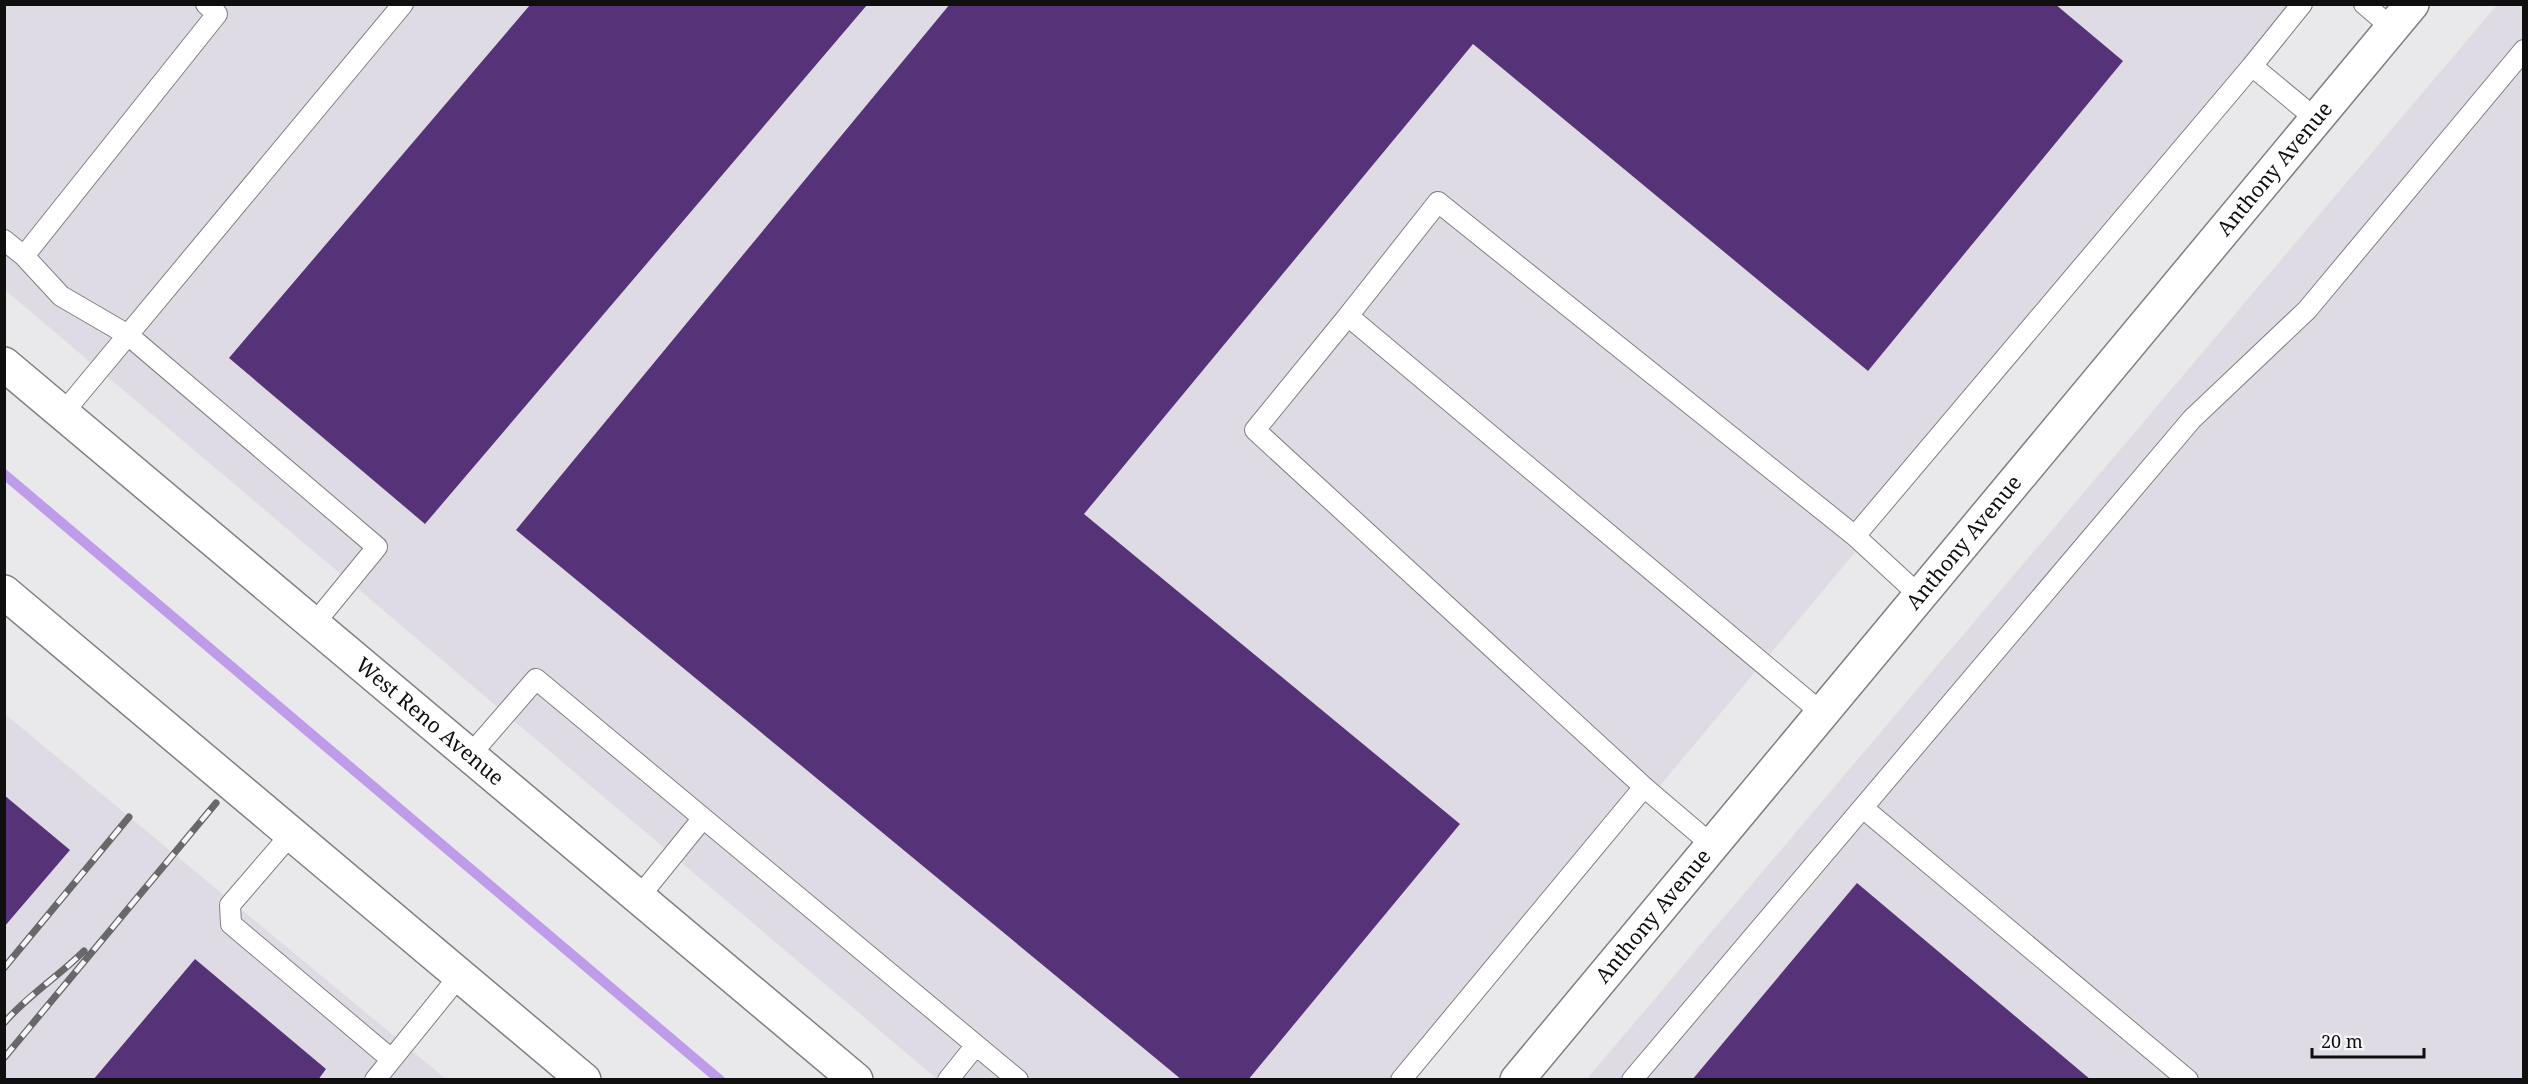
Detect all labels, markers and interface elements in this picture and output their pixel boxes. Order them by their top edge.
street label: Anthony Avenue [2210,95,2338,241]
street label: Anthony Avenue [1899,469,2027,615]
street label: West Reno Avenue [350,651,510,791]
street label: Anthony Avenue [1588,843,1717,989]
scale bar [2312,1021,2424,1059]
text: 20 m [2321,1029,2363,1053]

